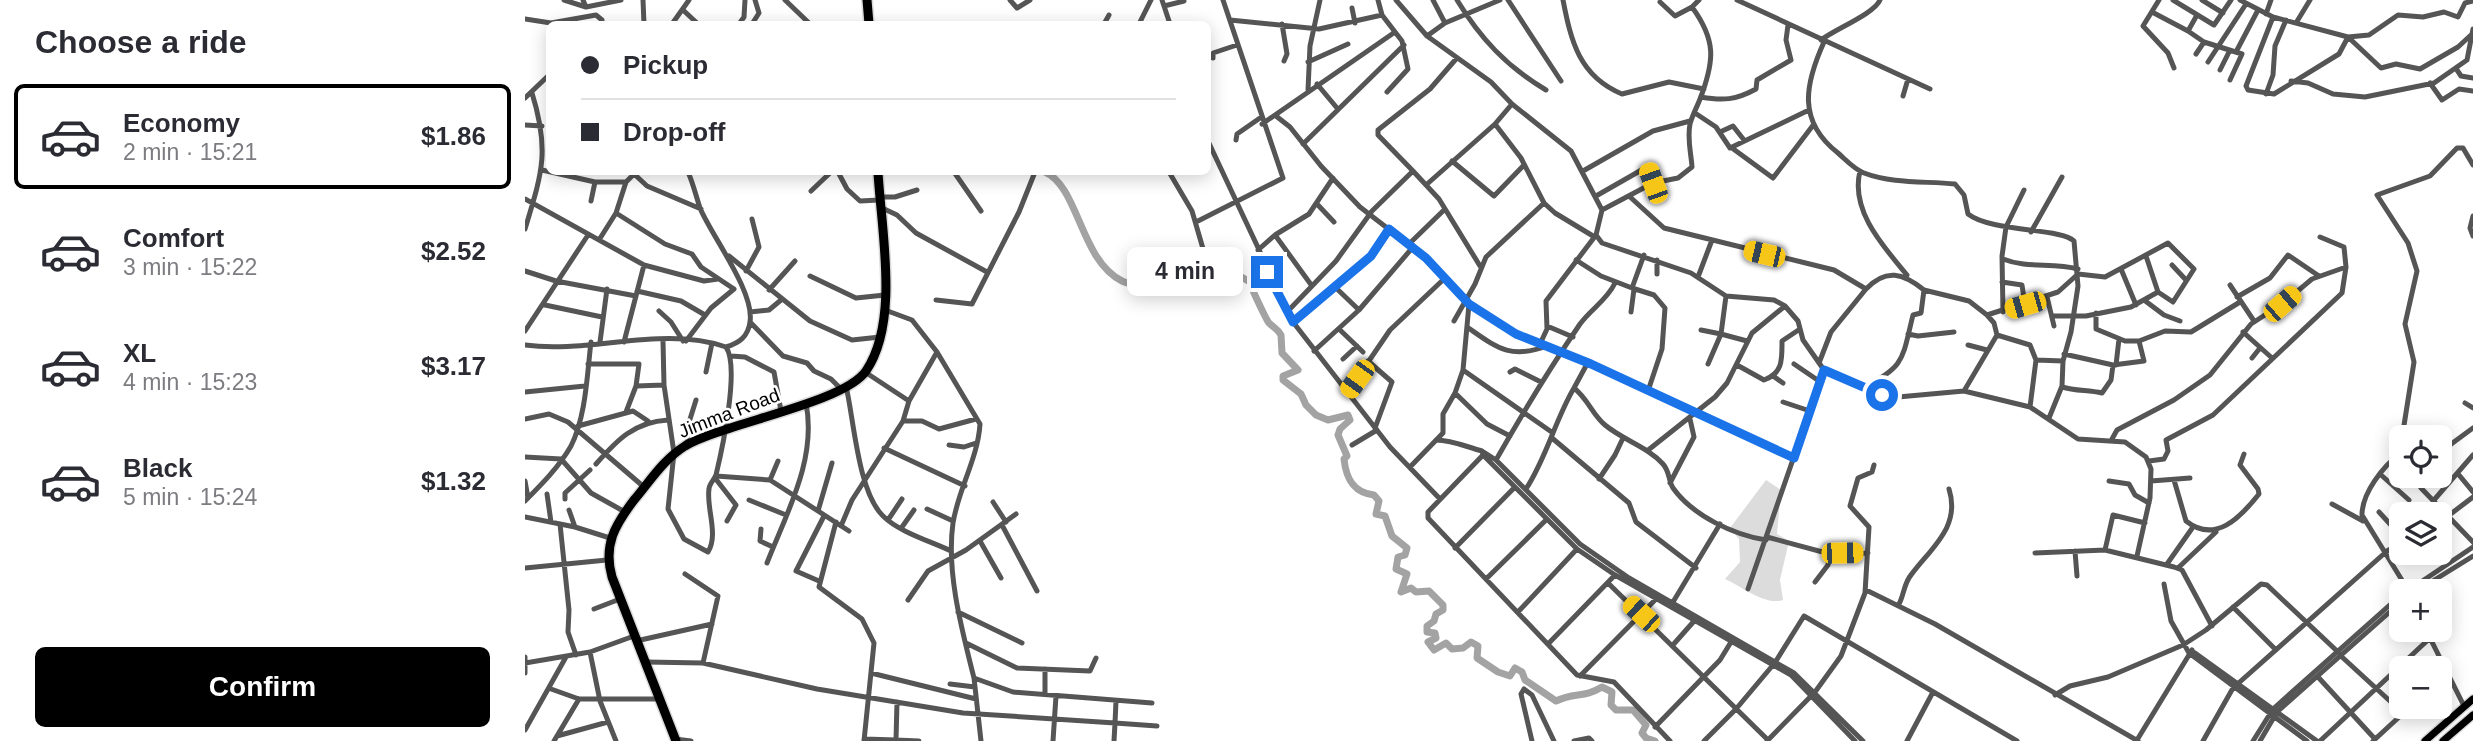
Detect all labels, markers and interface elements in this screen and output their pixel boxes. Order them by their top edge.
text: Choose a ride [35,24,247,60]
text: Pickup [623,50,708,80]
icon: car [39,105,102,168]
text: Economy [123,108,240,138]
text: Drop-off [623,117,726,147]
text: $1.86 [421,121,486,151]
text: 2 min · 15:21 [123,139,257,165]
car [1636,160,1671,206]
icon: car [39,220,102,283]
text: Comfort [123,223,224,253]
text: $2.52 [421,236,486,266]
car [1742,239,1787,269]
callout: 4 min [1127,247,1243,296]
text: 3 min · 15:22 [123,254,257,280]
route end [1251,256,1283,288]
text: 4 min [1155,258,1215,284]
car [2260,282,2305,326]
car [2002,289,2049,321]
icon: car [39,335,102,398]
text: XL [123,338,156,368]
text: $3.17 [421,351,486,381]
car [1337,356,1378,402]
text: 4 min · 15:23 [123,369,257,395]
route start [1866,379,1898,411]
street label: Jimma Road [675,384,783,442]
map controls [2389,425,2452,719]
button: locate [2389,425,2452,488]
icon: car [39,450,102,513]
text: Black [123,453,192,483]
text: $1.32 [421,466,486,496]
text: 5 min · 15:24 [123,484,257,510]
button: layers [2389,502,2452,565]
car [1821,542,1864,564]
button: + [2389,579,2452,642]
car [1619,592,1664,636]
button: Confirm [35,647,490,727]
button: − [2389,656,2452,719]

